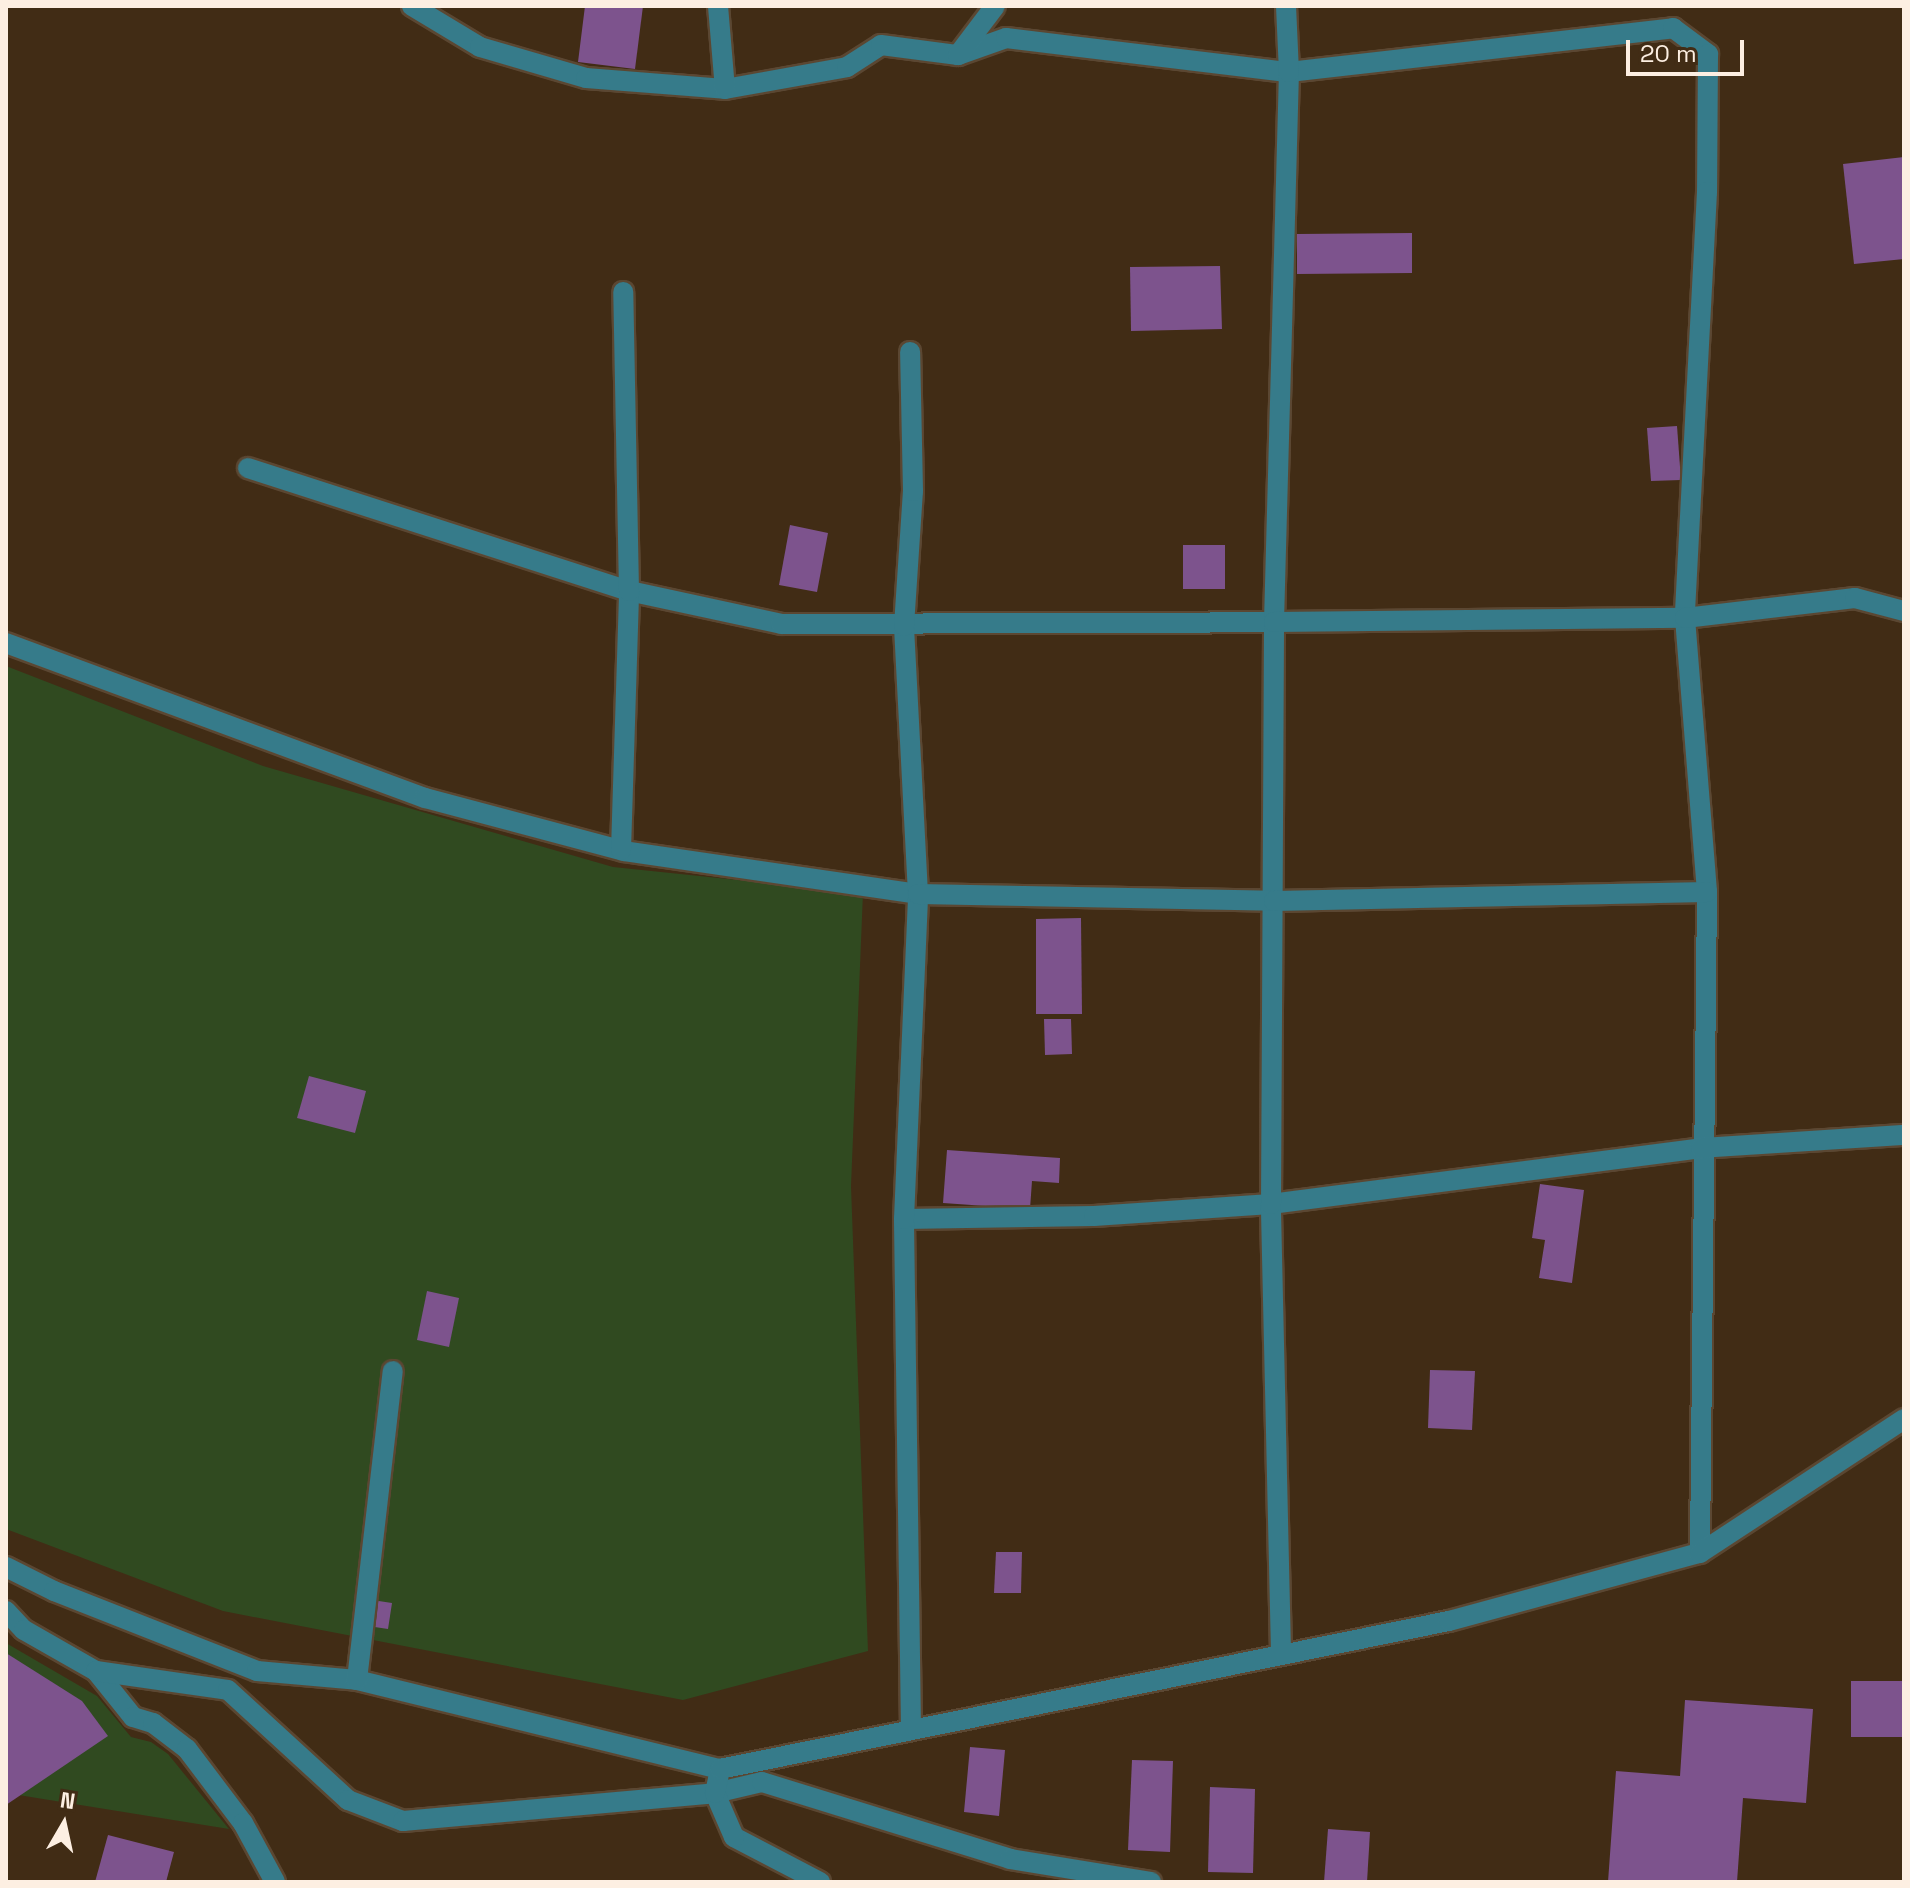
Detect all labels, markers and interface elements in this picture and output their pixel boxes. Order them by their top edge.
scale bar [1630,24,1748,74]
text: 20 m [1640,38,1697,69]
north arrow [24,1784,104,1864]
text: N [58,1785,77,1815]

